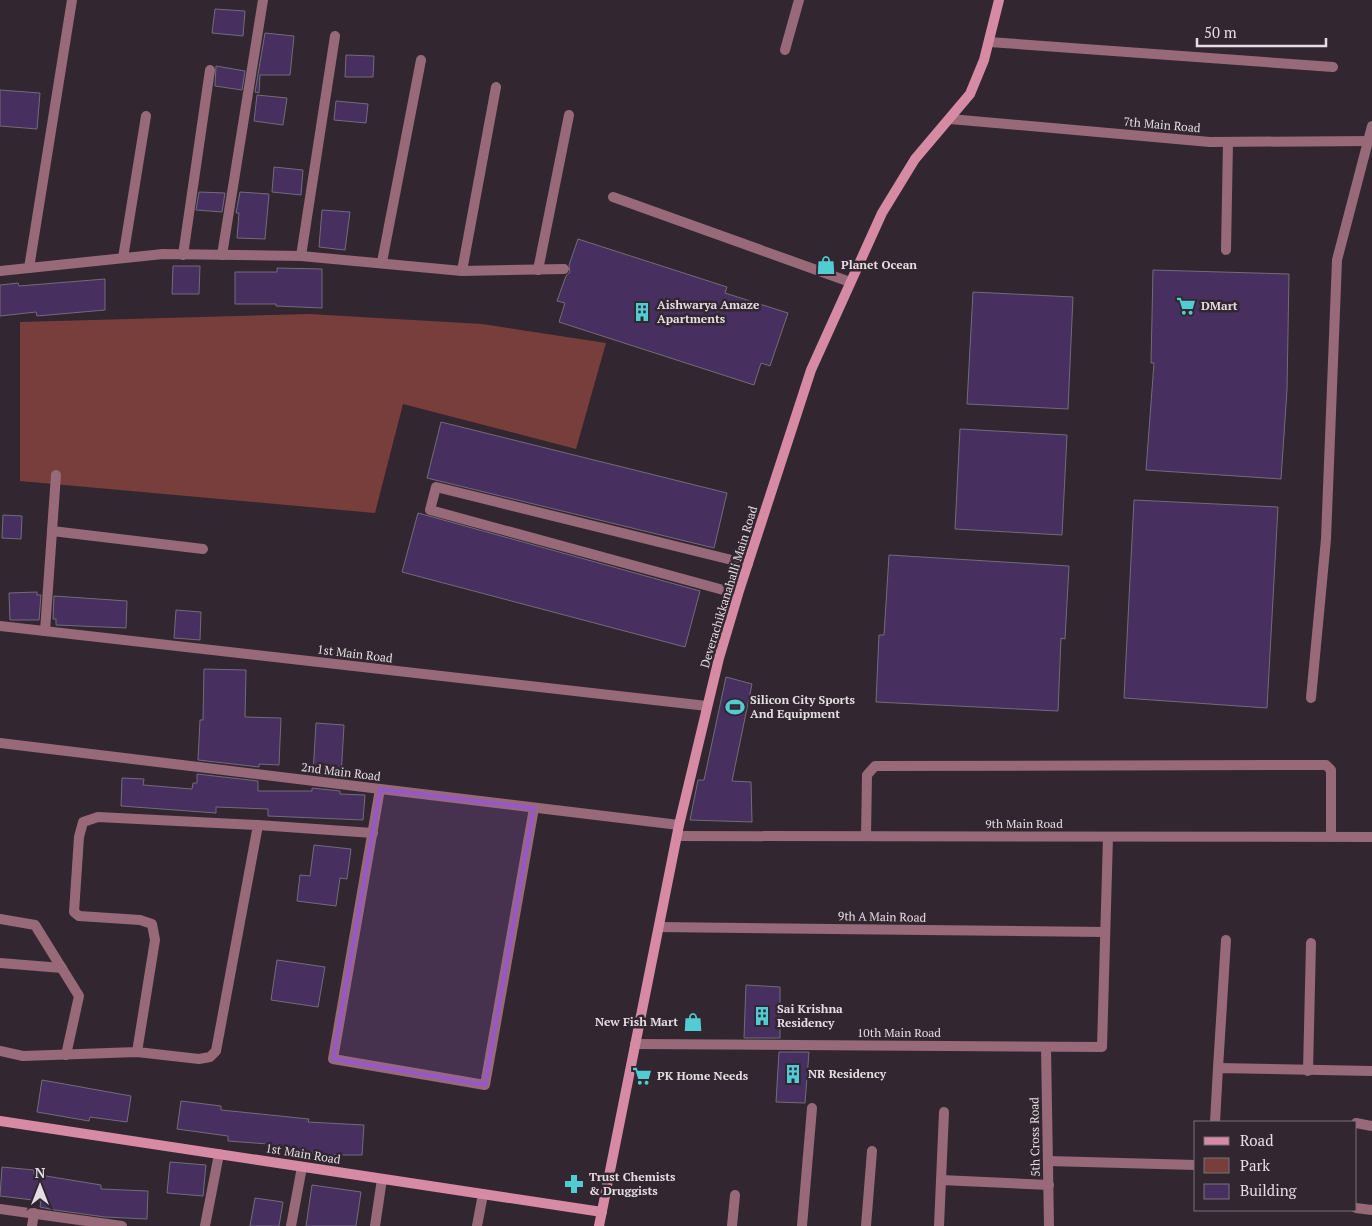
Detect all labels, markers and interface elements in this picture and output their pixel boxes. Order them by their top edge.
scale bar [1197,15,1326,47]
text: 50 m [1204,22,1237,42]
street label: 7th Main Road [1123,114,1201,135]
shop icon: Planet Ocean [815,254,837,276]
place label: Planet Ocean [841,257,917,272]
supermarket icon: DMart [1175,295,1197,317]
place label: Aishwarya Amaze Apartments [657,297,760,326]
place label: DMart [1201,298,1238,313]
building icon: Aishwarya Amaze Apartments [631,301,653,323]
street label: Deverachikkanahalli Main Road [697,504,760,670]
street label: 1st Main Road [316,641,394,666]
place label: Silicon City Sports And Equipment [750,692,856,721]
sports icon: Silicon City Sports And Equipment [724,696,746,718]
street label: 2nd Main Road [300,759,382,784]
street label: 9th Main Road [985,816,1063,831]
street label: 9th A Main Road [838,908,927,925]
place label: Sai Krishna Residency [777,1001,843,1030]
building icon: Sai Krishna Residency [751,1005,773,1027]
shop icon: New Fish Mart [682,1011,704,1033]
place label: New Fish Mart [595,1014,678,1029]
street label: 10th Main Road [857,1025,941,1040]
building icon: NR Residency [782,1063,804,1085]
supermarket icon: PK Home Needs [631,1065,653,1087]
place label: NR Residency [808,1066,887,1081]
place label: PK Home Needs [657,1068,749,1083]
street label: 5th Cross Road [1026,1097,1043,1177]
legend [1194,1121,1357,1211]
text: Road [1240,1130,1273,1150]
street label: 1st Main Road [264,1140,342,1167]
text: Park [1240,1155,1270,1175]
north arrow [15,1161,65,1211]
text: N [35,1163,46,1182]
place label: Trust Chemists & Druggists [589,1169,676,1198]
pharmacy icon: Trust Chemists & Druggists [563,1173,585,1195]
text: Building [1240,1180,1298,1200]

